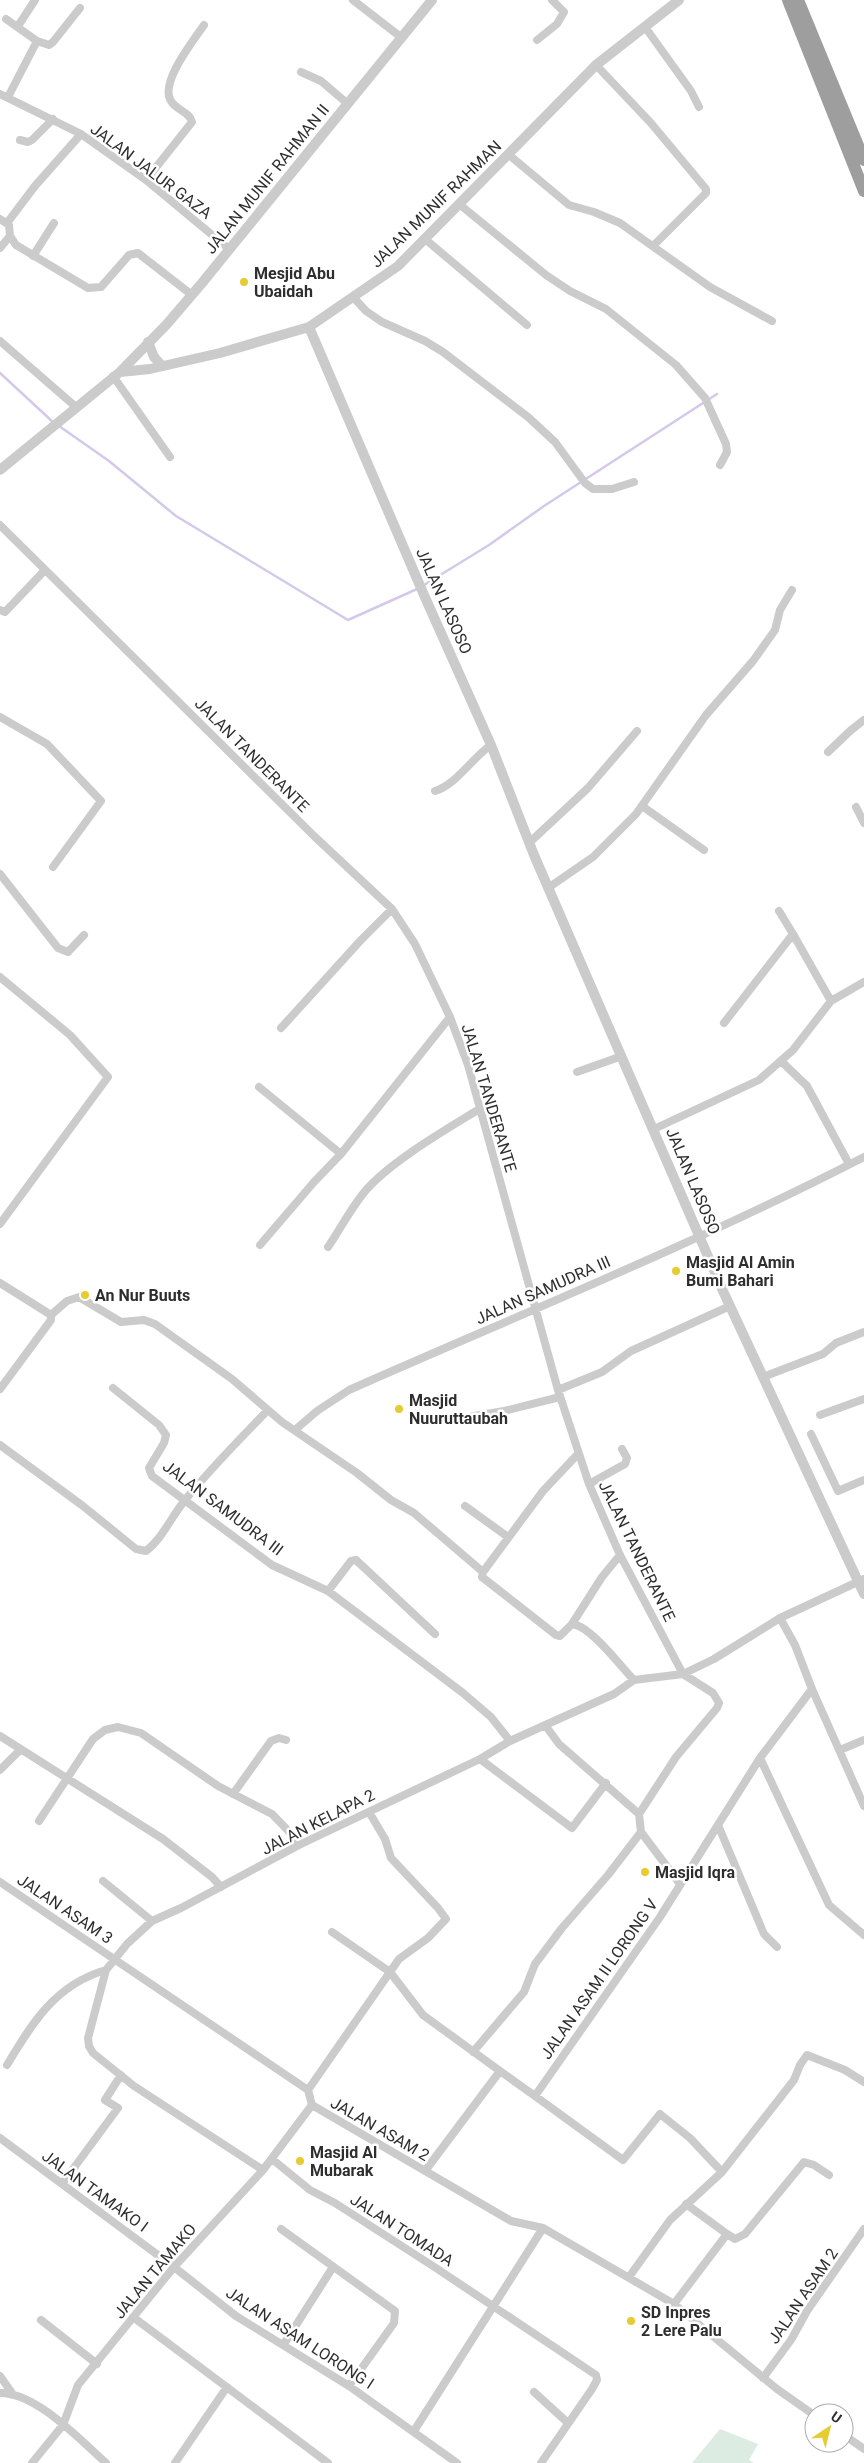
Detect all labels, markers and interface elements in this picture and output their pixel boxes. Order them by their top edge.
street label: JALAN MUNIF RAHMAN II [201,100,333,258]
street label: JALAN JALUR GAZA [87,119,216,223]
street label: JALAN MUNIF RAHMAN [367,137,505,271]
place label: Mesjid Abu Ubaidah [254,264,335,301]
marker: Mesjid Abu Ubaidah [238,276,250,288]
street label: JALAN LASOSO [412,545,476,657]
street label: JALAN TANDERANTE [191,694,313,816]
street label: JALAN TANDERANTE [457,1022,521,1174]
street label: JALAN LASOSO [662,1125,724,1237]
street label: JALAN SAMUDRA III [473,1252,613,1328]
place label: Masjid Al Amin Bumi Bahari [686,1253,795,1290]
marker: Masjid Al Amin Bumi Bahari [670,1265,682,1277]
place label: An Nur Buuts [95,1286,190,1305]
marker: An Nur Buuts [79,1289,91,1301]
place label: Masjid Nuuruttaubah [409,1391,508,1428]
marker: Masjid Nuuruttaubah [393,1403,405,1415]
street label: JALAN SAMUDRA III [159,1457,287,1559]
street label: JALAN TANDERANTE [595,1478,679,1624]
street label: JALAN KELAPA 2 [258,1785,378,1859]
place label: Masjid Iqra [655,1863,735,1882]
marker: Masjid Iqra [639,1866,651,1878]
street label: JALAN ASAM 3 [14,1870,116,1948]
street label: JALAN ASAM II LORONG V [536,1895,662,2063]
street label: JALAN ASAM 2 [327,2093,433,2165]
place label: Masjid Al Mubarak [310,2143,377,2180]
street label: JALAN TAMAKO I [38,2146,152,2236]
marker: Masjid Al Mubarak [294,2155,306,2167]
street label: JALAN TOMADA [347,2190,458,2271]
street label: JALAN TAMAKO [110,2220,200,2322]
street label: JALAN ASAM 2 [764,2245,842,2347]
street label: JALAN ASAM LORONG I [222,2283,378,2393]
place label: SD Inpres 2 Lere Palu [641,2303,722,2340]
marker: SD Inpres 2 Lere Palu [625,2315,637,2327]
north arrow [804,2403,854,2453]
text: U [828,2408,845,2427]

